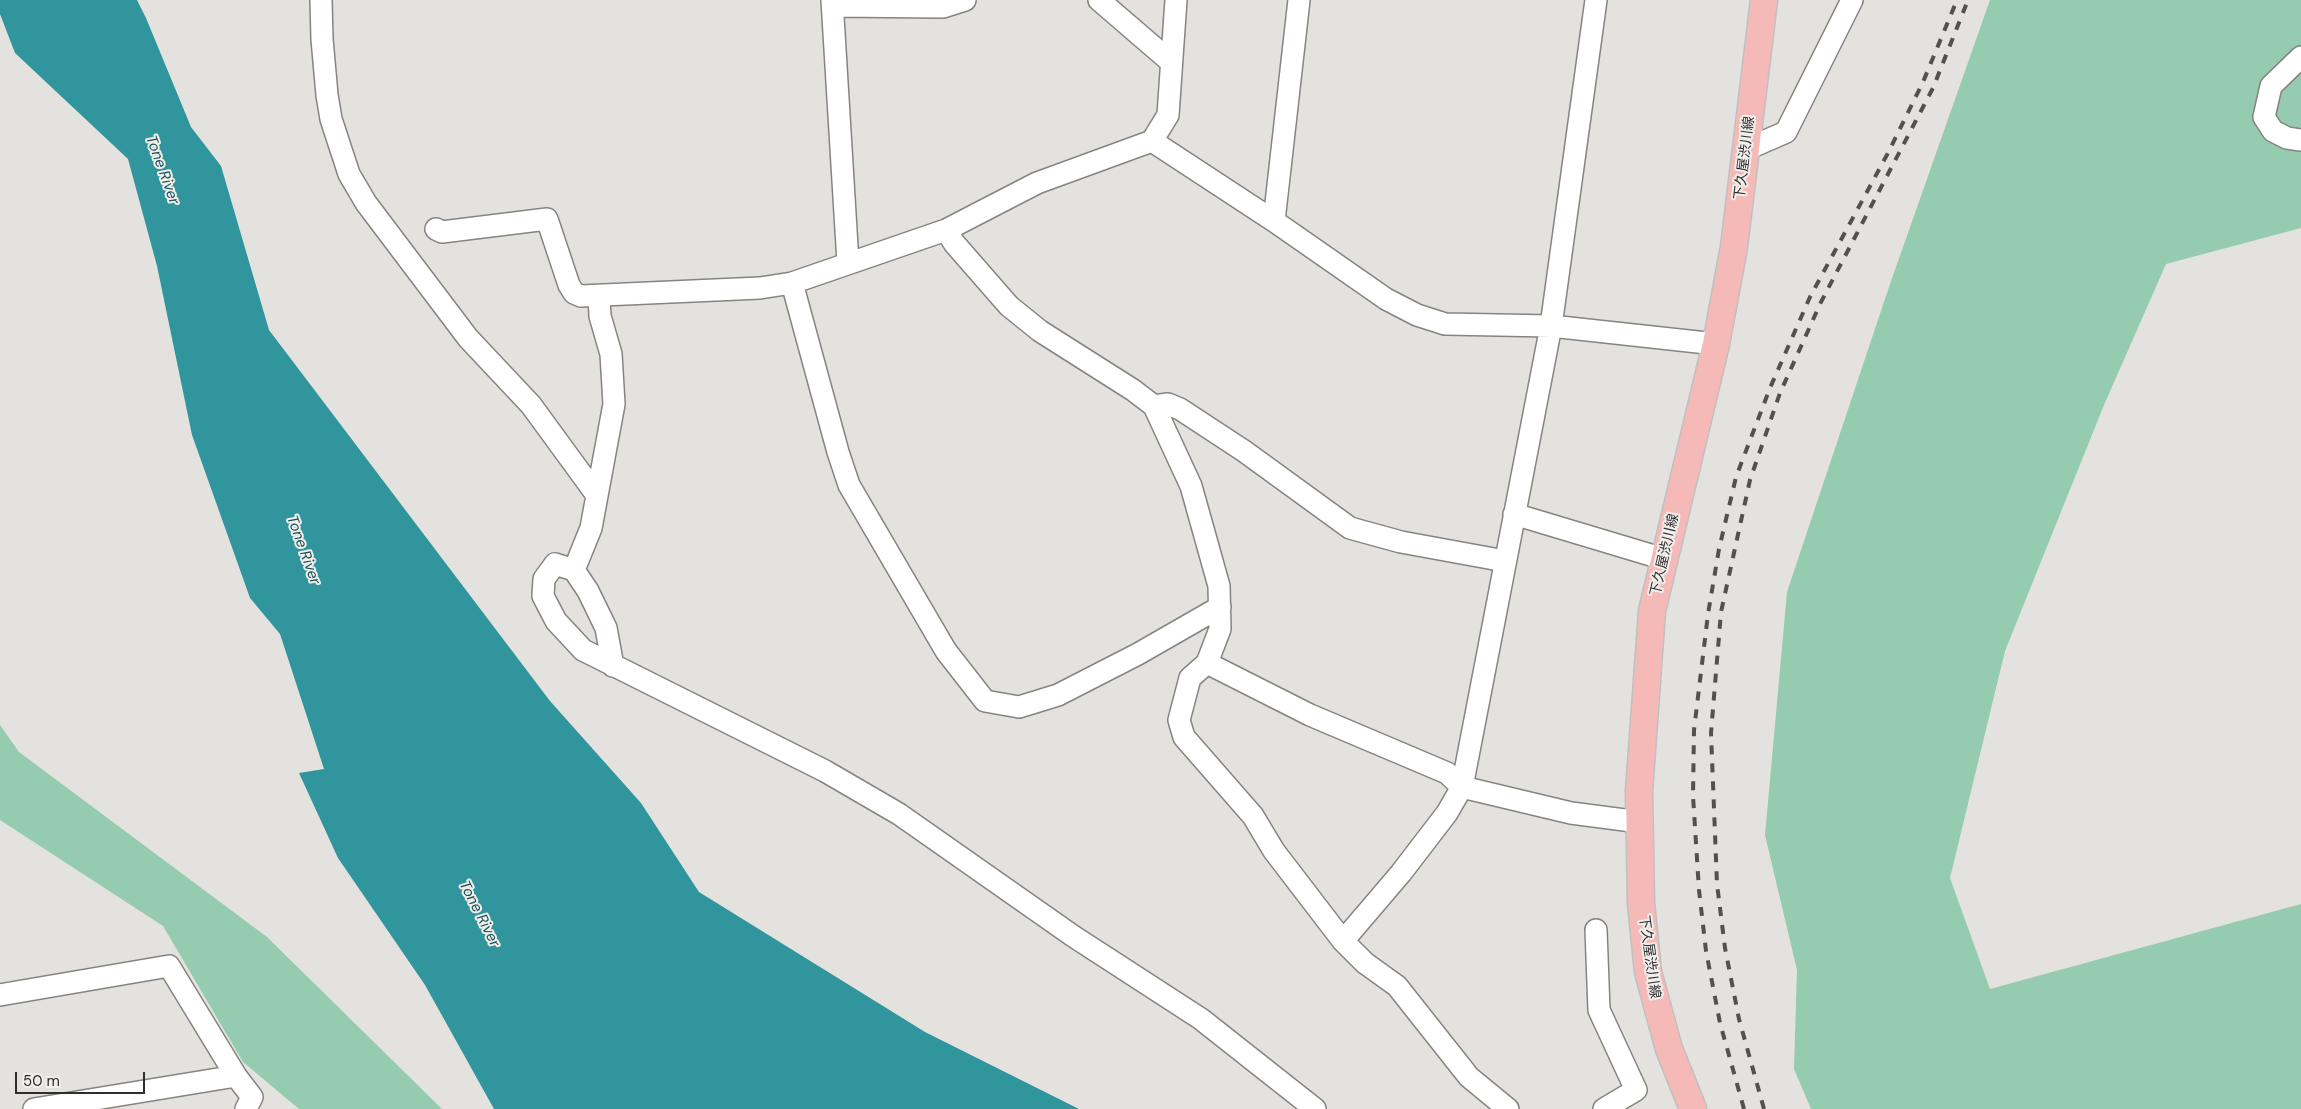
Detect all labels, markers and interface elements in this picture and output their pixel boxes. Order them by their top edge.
street label: 下久屋渋川線 [1732,115,1758,201]
water label: Tone River [141,133,183,207]
street label: 下久屋渋川線 [1647,512,1683,598]
water label: Tone River [282,513,324,587]
water label: Tone River [455,878,503,950]
street label: 下久屋渋川線 [1635,914,1663,1000]
scale bar [18,1062,148,1094]
text: 50 m [23,1071,60,1091]

